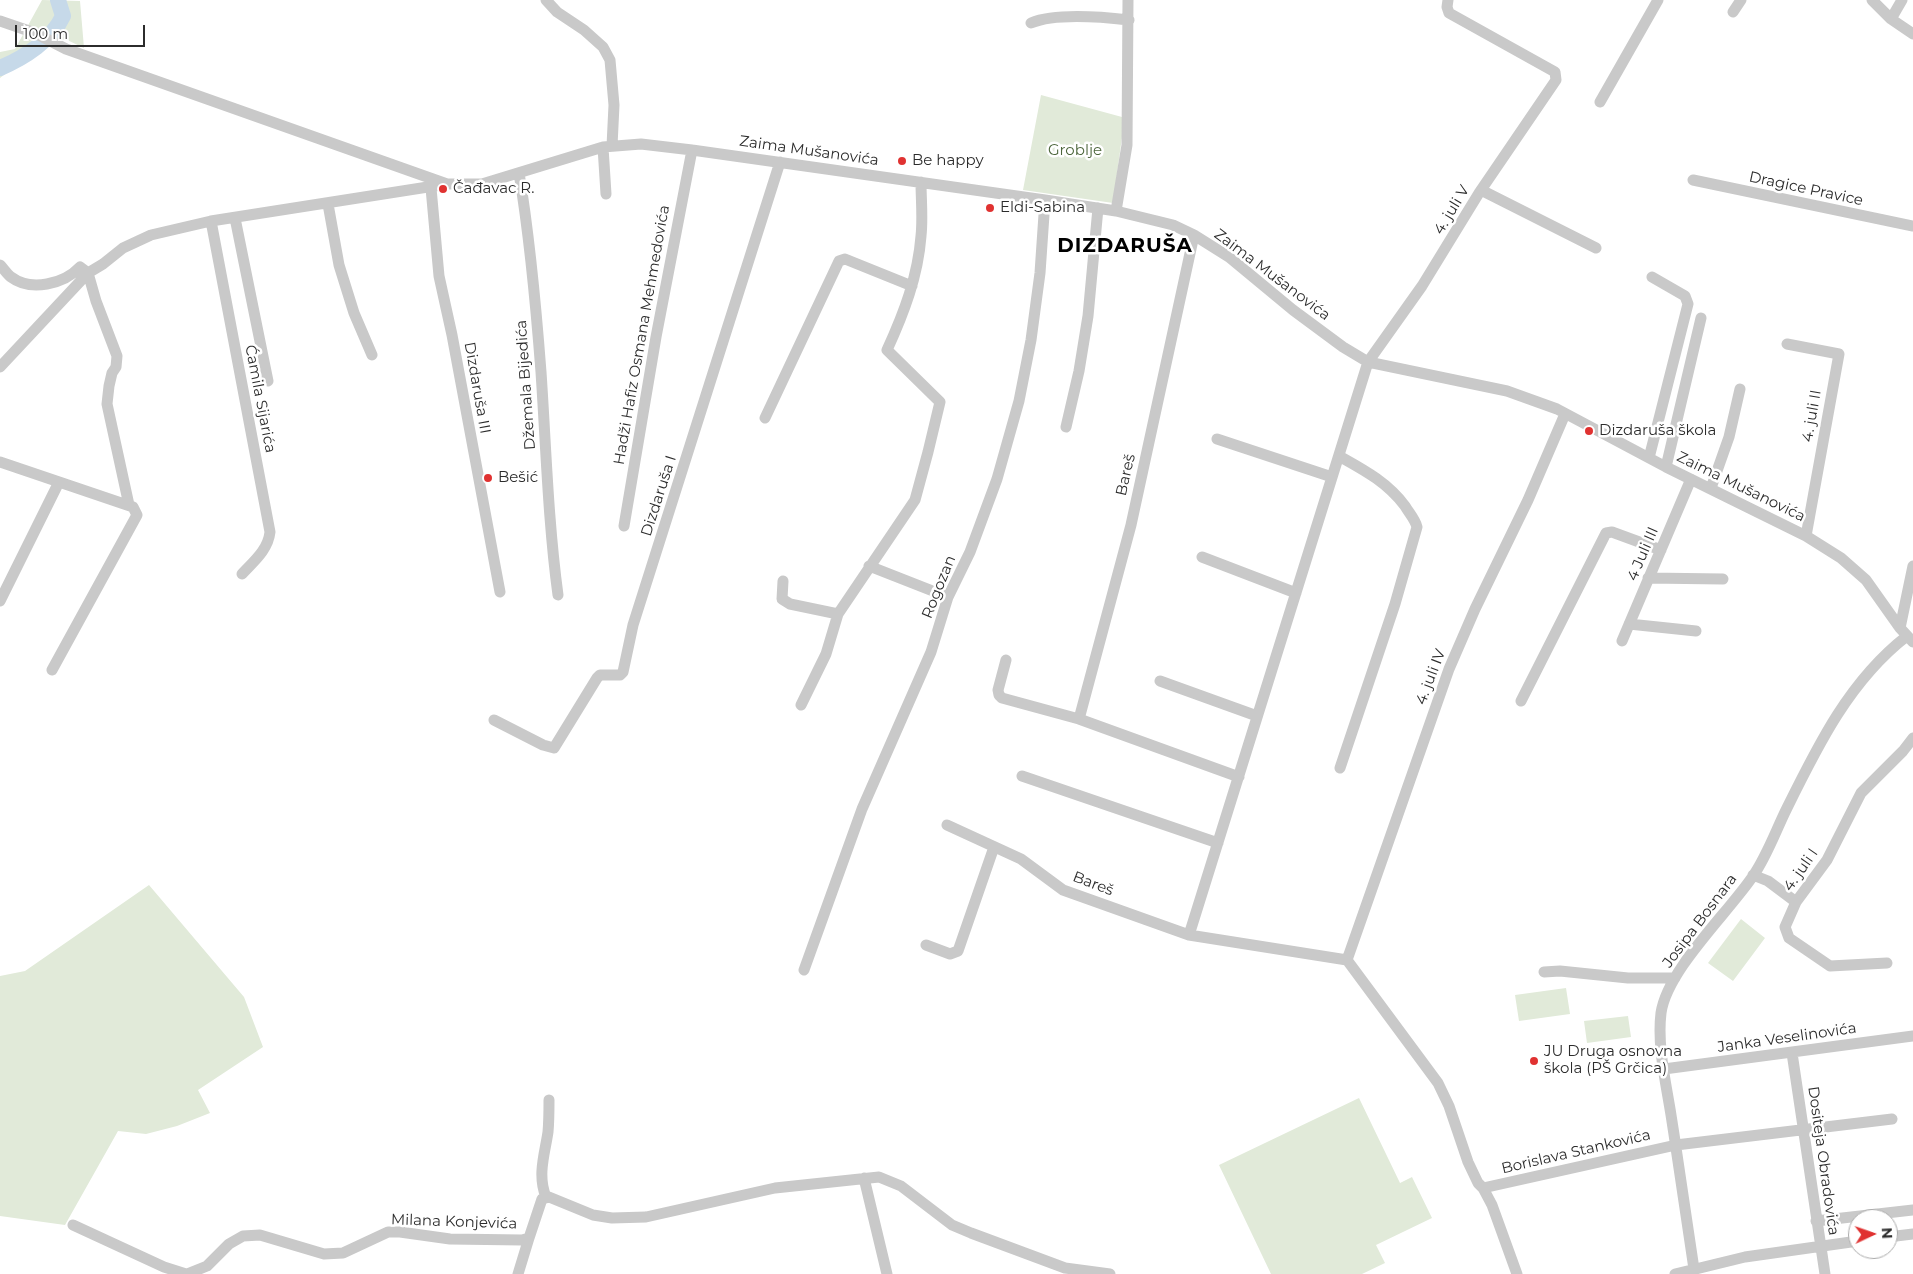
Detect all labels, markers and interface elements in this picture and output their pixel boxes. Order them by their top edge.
scale bar [18,15,148,47]
text: 100 m [23,24,68,43]
street label: Zaima Mušanovića [738,132,880,170]
park label: Groblje [1048,142,1102,160]
place label: Be happy [912,152,984,170]
marker: Be happy [896,155,908,167]
street label: Dragice Pravice [1747,168,1865,210]
place label: Čađavac R. [453,180,534,198]
street label: 4. juli V [1430,182,1474,238]
marker: Čađavac R. [437,183,449,195]
place label: Eldi-Sabina [1000,199,1085,217]
marker: Eldi-Sabina [984,202,996,214]
street label: Hadži Hafiz Osmana Mehmedovića [610,204,674,466]
street label: Zaima Mušanovića [1210,225,1334,325]
district label: DIZDARUŠA [1056,234,1194,258]
street label: Džemala Bijedića [512,319,540,451]
street label: Dizdaruša III [460,341,494,435]
street label: Ćamila Sijarića [241,343,279,455]
street label: 4. juli II [1799,389,1825,443]
place label: Dizdaruša škola [1599,422,1716,440]
marker: Dizdaruša škola [1583,425,1595,437]
street label: Zaima Mušanovića [1674,448,1808,526]
street label: Bareš [1112,452,1140,498]
street label: Dizdaruša I [638,453,680,539]
place label: Bešić [498,469,538,487]
marker: Bešić [482,472,494,484]
street label: 4 Juli III [1624,524,1662,584]
street label: Rogozan [918,553,960,621]
street label: 4. juli IV [1412,647,1450,707]
street label: 4. juli I [1780,845,1822,895]
street label: Bareš [1070,868,1116,900]
street label: Josipa Bosnara [1659,871,1741,971]
street label: Janka Veselinovića [1716,1019,1858,1057]
place label: JU Druga osnovna škola (PŠ Grčica) [1544,1043,1682,1078]
marker: JU Druga osnovna škola (PŠ Grčica) [1528,1055,1540,1067]
street label: Dositeja Obradovića [1804,1085,1842,1237]
street label: Borislava Stankovića [1500,1126,1652,1178]
north arrow [1848,1209,1898,1259]
street label: Milana Konjevića [390,1211,518,1233]
text: N [1878,1227,1896,1239]

